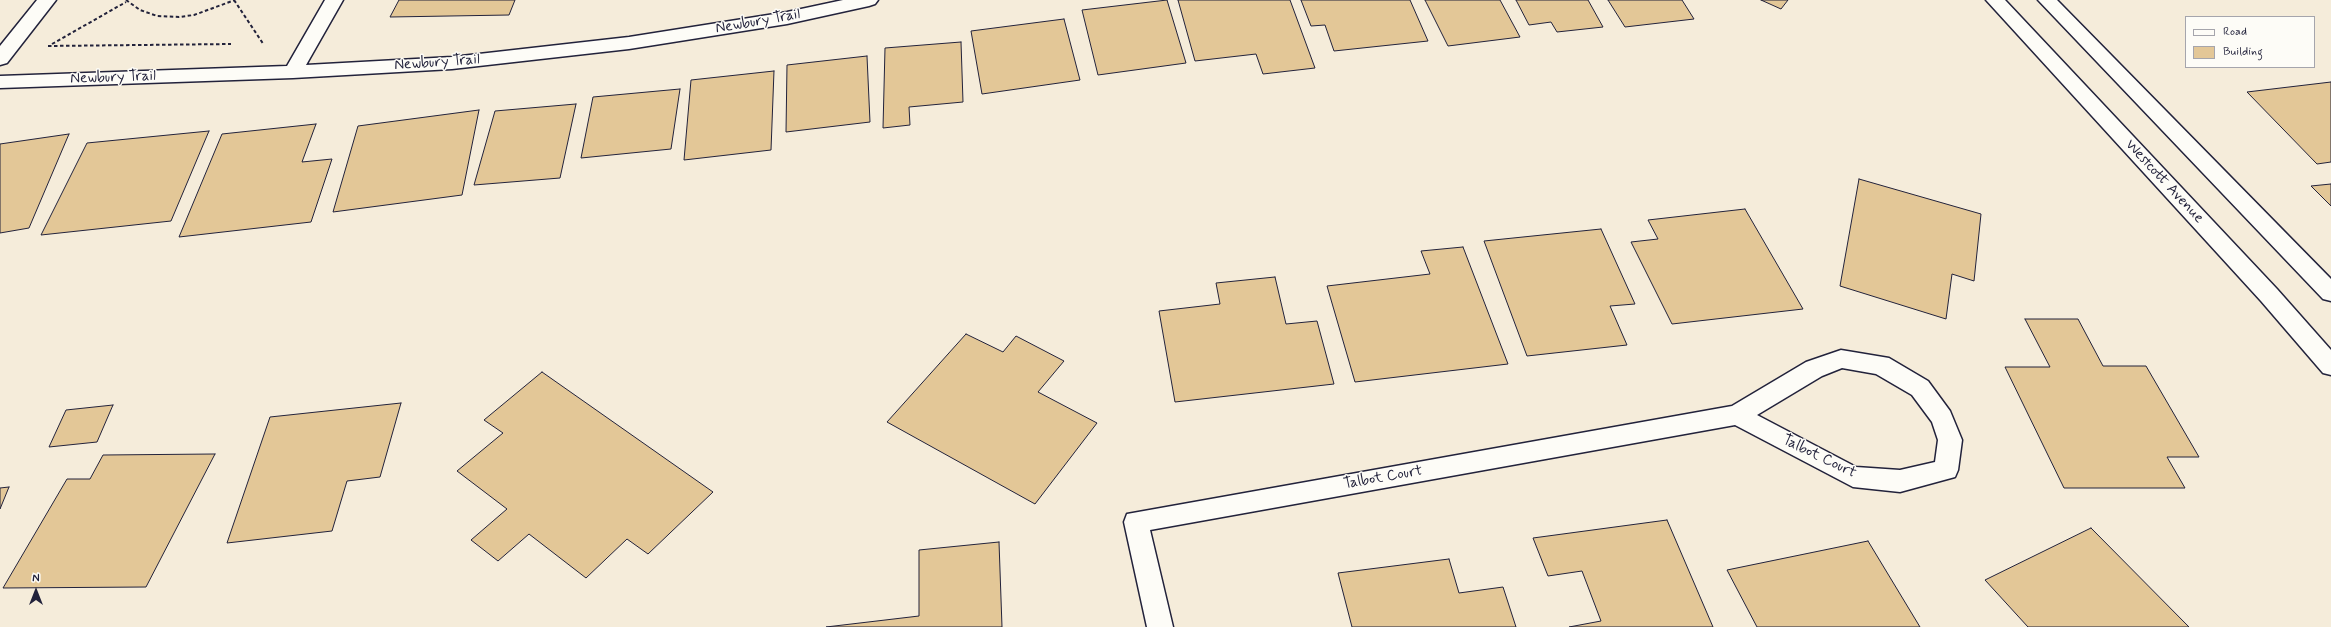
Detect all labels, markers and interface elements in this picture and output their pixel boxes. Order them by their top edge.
street label: Newbury Trail [714,6,802,38]
legend [2185,16,2315,68]
text: Road [2223,24,2247,40]
text: Building [2223,44,2263,60]
street label: Newbury Trail [394,51,480,75]
street label: Newbury Trail [70,68,156,88]
street label: Westcott Avenue [2121,137,2207,227]
street label: Talbot Court [1779,431,1859,483]
street label: Talbot Court [1342,462,1424,494]
north arrow [16,571,56,611]
text: N [32,572,40,586]

